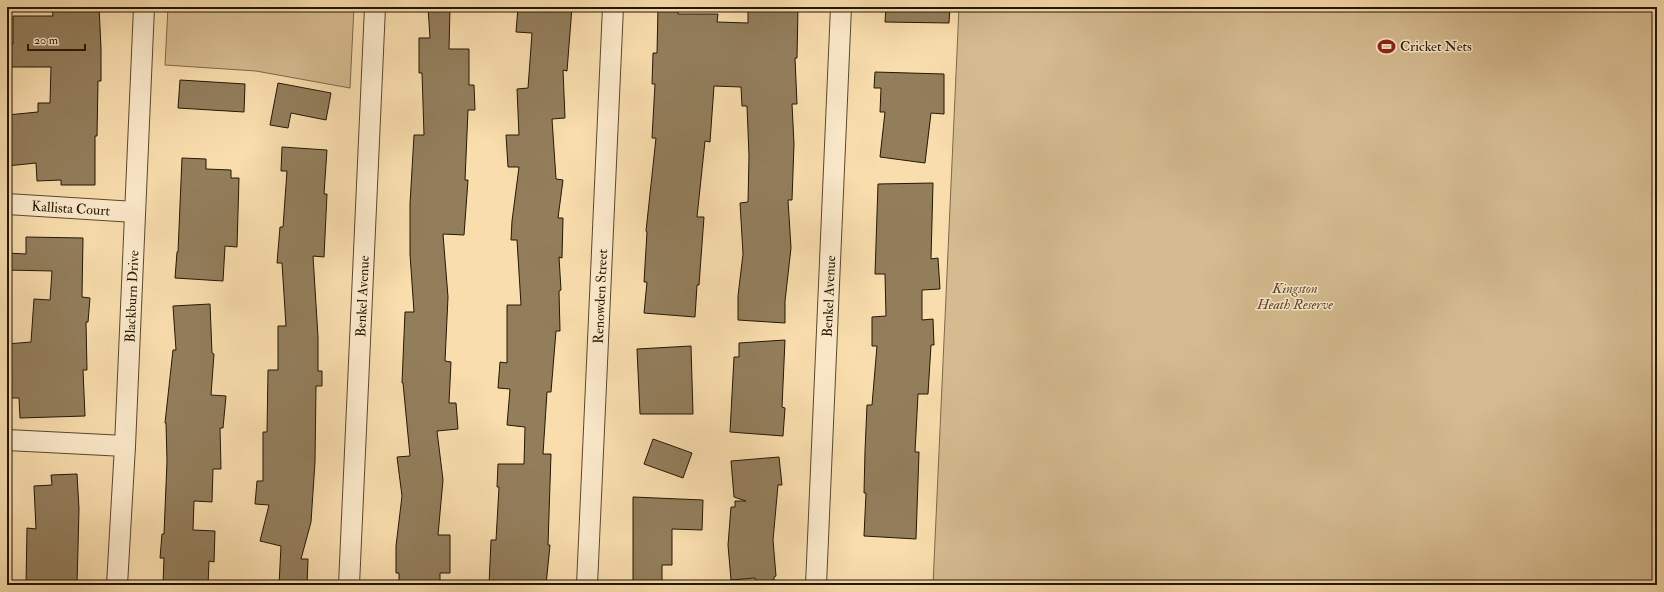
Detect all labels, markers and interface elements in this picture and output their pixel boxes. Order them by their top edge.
scale bar [28,26,85,52]
text: 20 m [34,33,59,48]
sports icon: Cricket Nets [1377,36,1397,56]
place label: Cricket Nets [1400,38,1472,55]
street label: Kallista Court [31,197,111,219]
street label: Renowden Street [589,248,611,344]
street label: Blackburn Drive [121,250,142,343]
street label: Benkel Avenue [352,255,372,338]
street label: Benkel Avenue [818,255,839,337]
park label: Kingston Heath Reserve [1256,280,1333,313]

